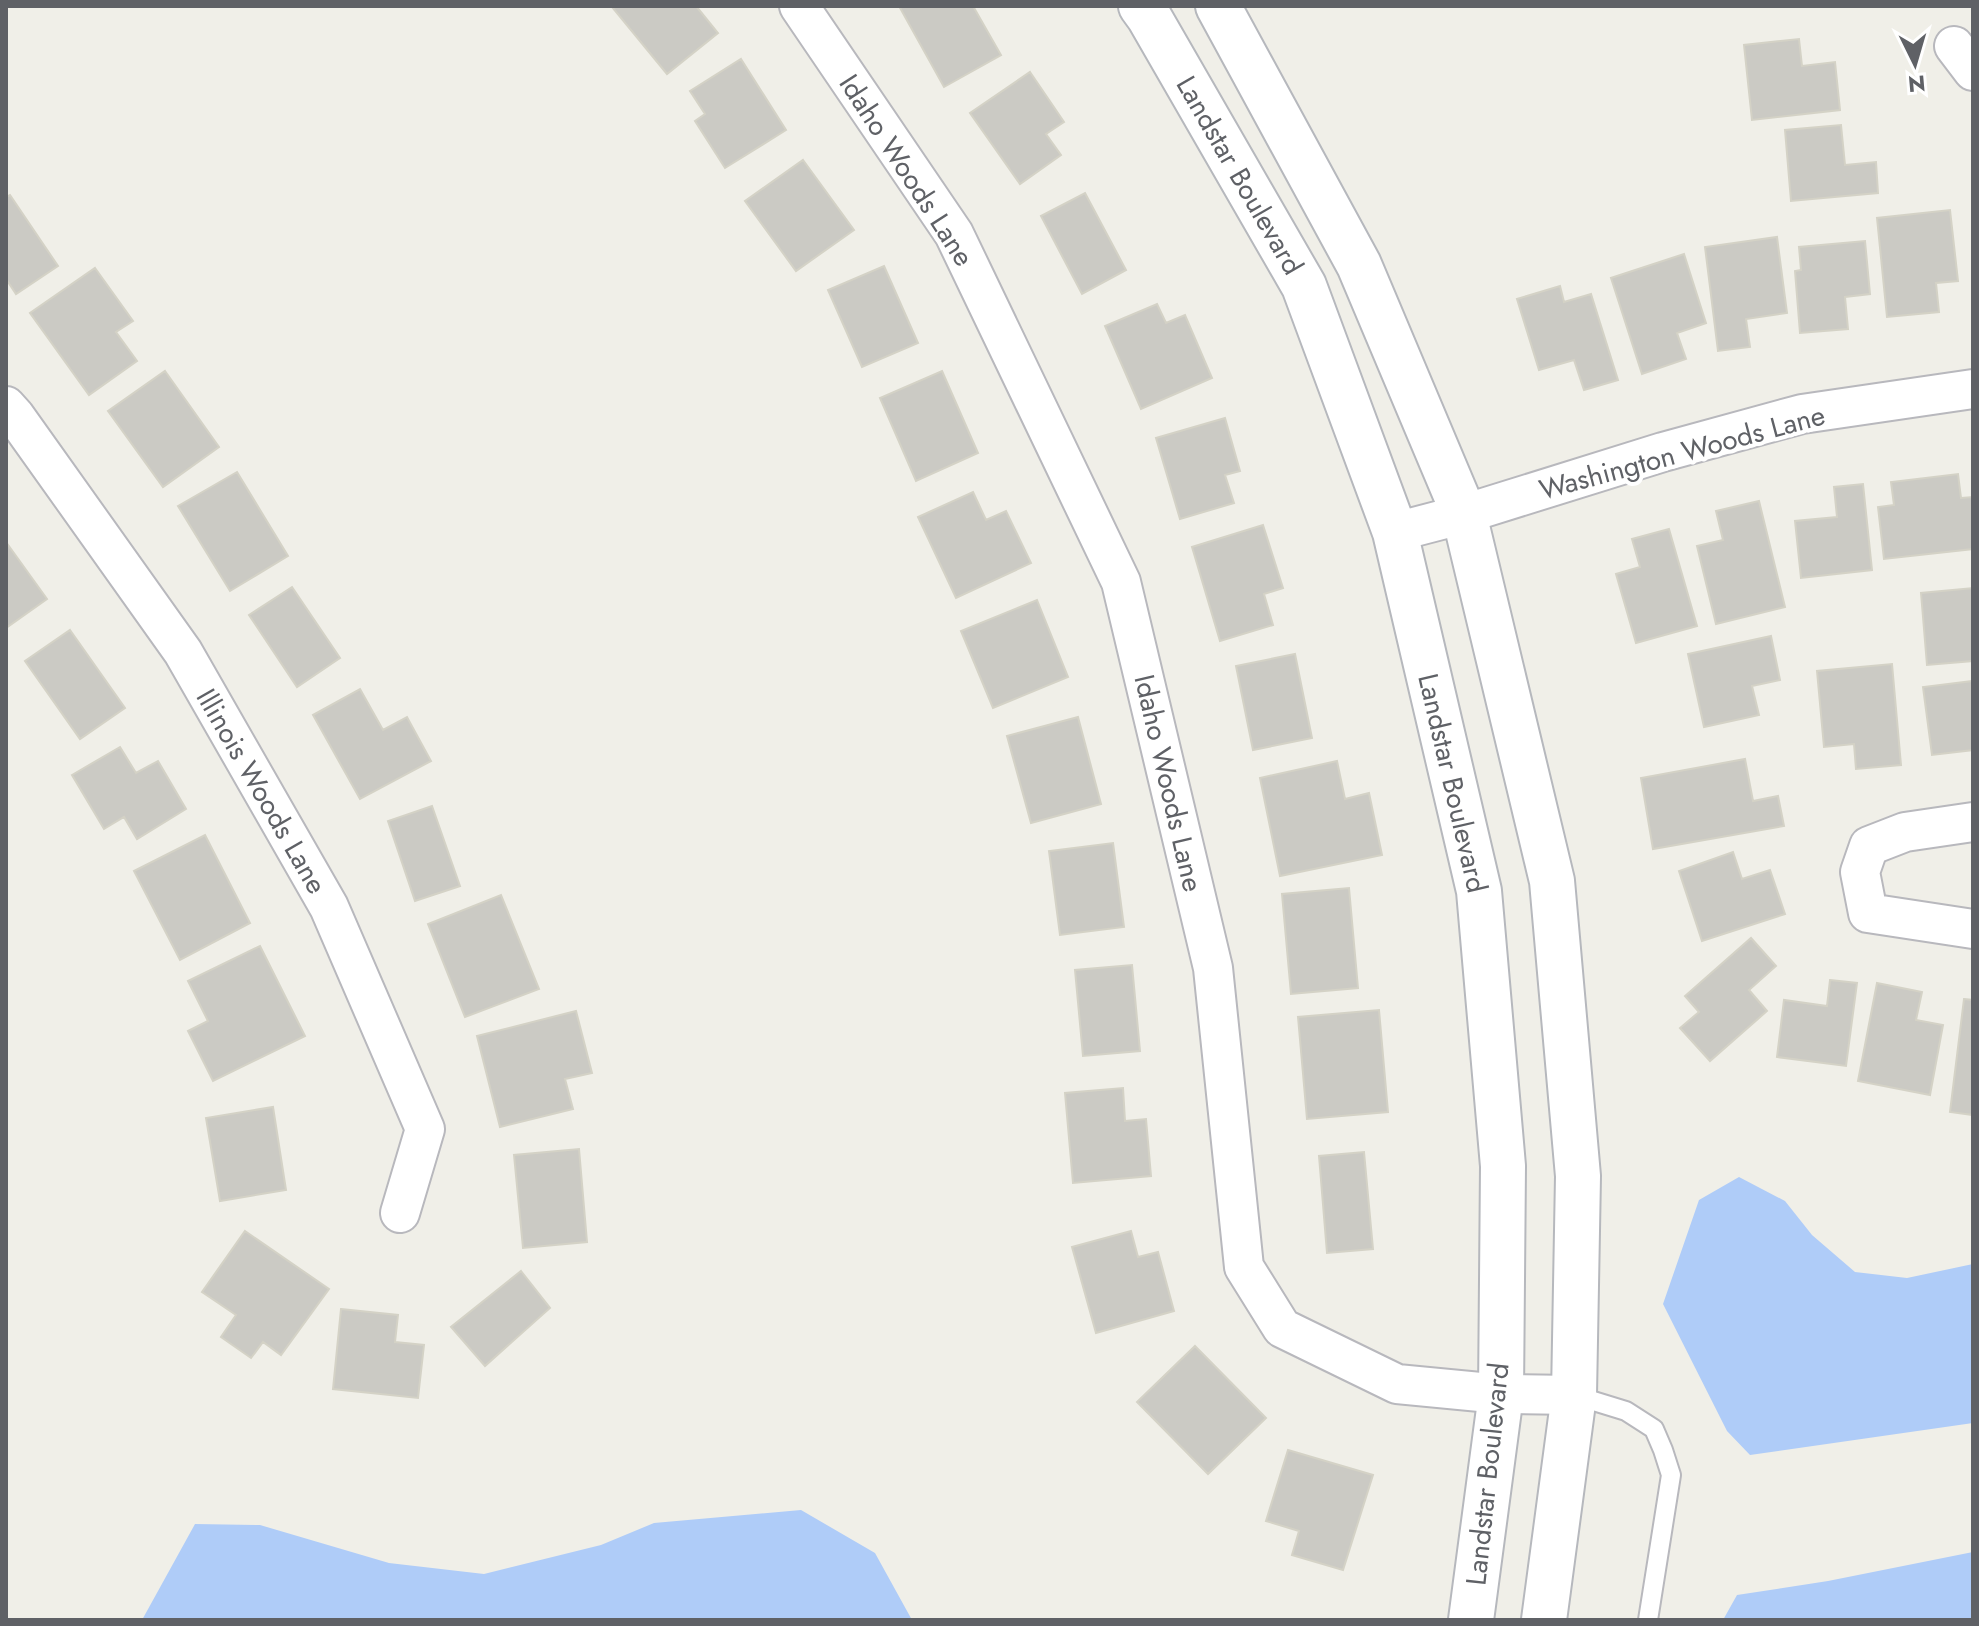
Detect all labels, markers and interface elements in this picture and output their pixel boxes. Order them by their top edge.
north arrow [1875,24,1955,104]
street label: Idaho Woods Lane [829,66,984,274]
text: N [1907,67,1927,101]
street label: Landstar Boulevard [1166,68,1313,282]
street label: Washington Woods Lane [1535,395,1830,510]
street label: Landstar Boulevard [1407,670,1498,897]
street label: Idaho Woods Lane [1124,671,1213,896]
street label: Illinois Woods Lane [186,681,337,901]
street label: Landstar Boulevard [1455,1361,1520,1587]

